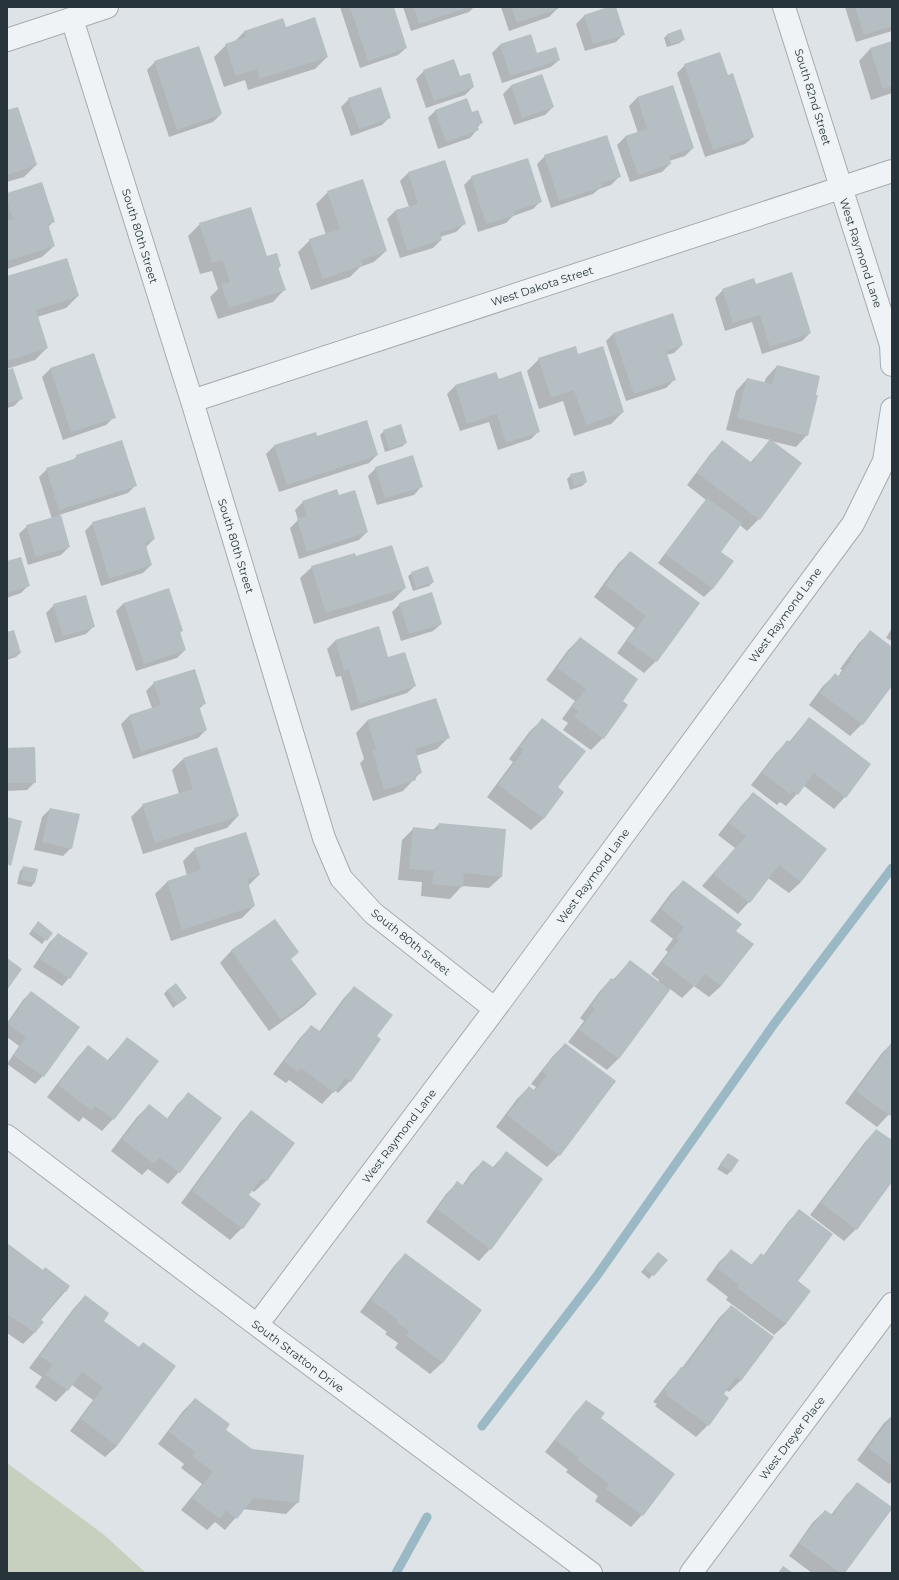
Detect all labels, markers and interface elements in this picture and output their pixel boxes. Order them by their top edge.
street label: South 82nd Street [792,47,834,147]
street label: South 80th Street [119,187,161,286]
street label: West Raymond Lane [837,196,885,310]
street label: West Dakota Street [489,263,595,309]
street label: South 80th Street [215,497,257,596]
street label: West Raymond Lane [746,564,825,665]
street label: West Raymond Lane [554,825,633,926]
street label: South 80th Street [368,906,454,979]
street label: West Raymond Lane [359,1086,439,1186]
street label: South Stratton Drive [249,1317,347,1396]
street label: West Dreyer Place [756,1393,828,1482]

